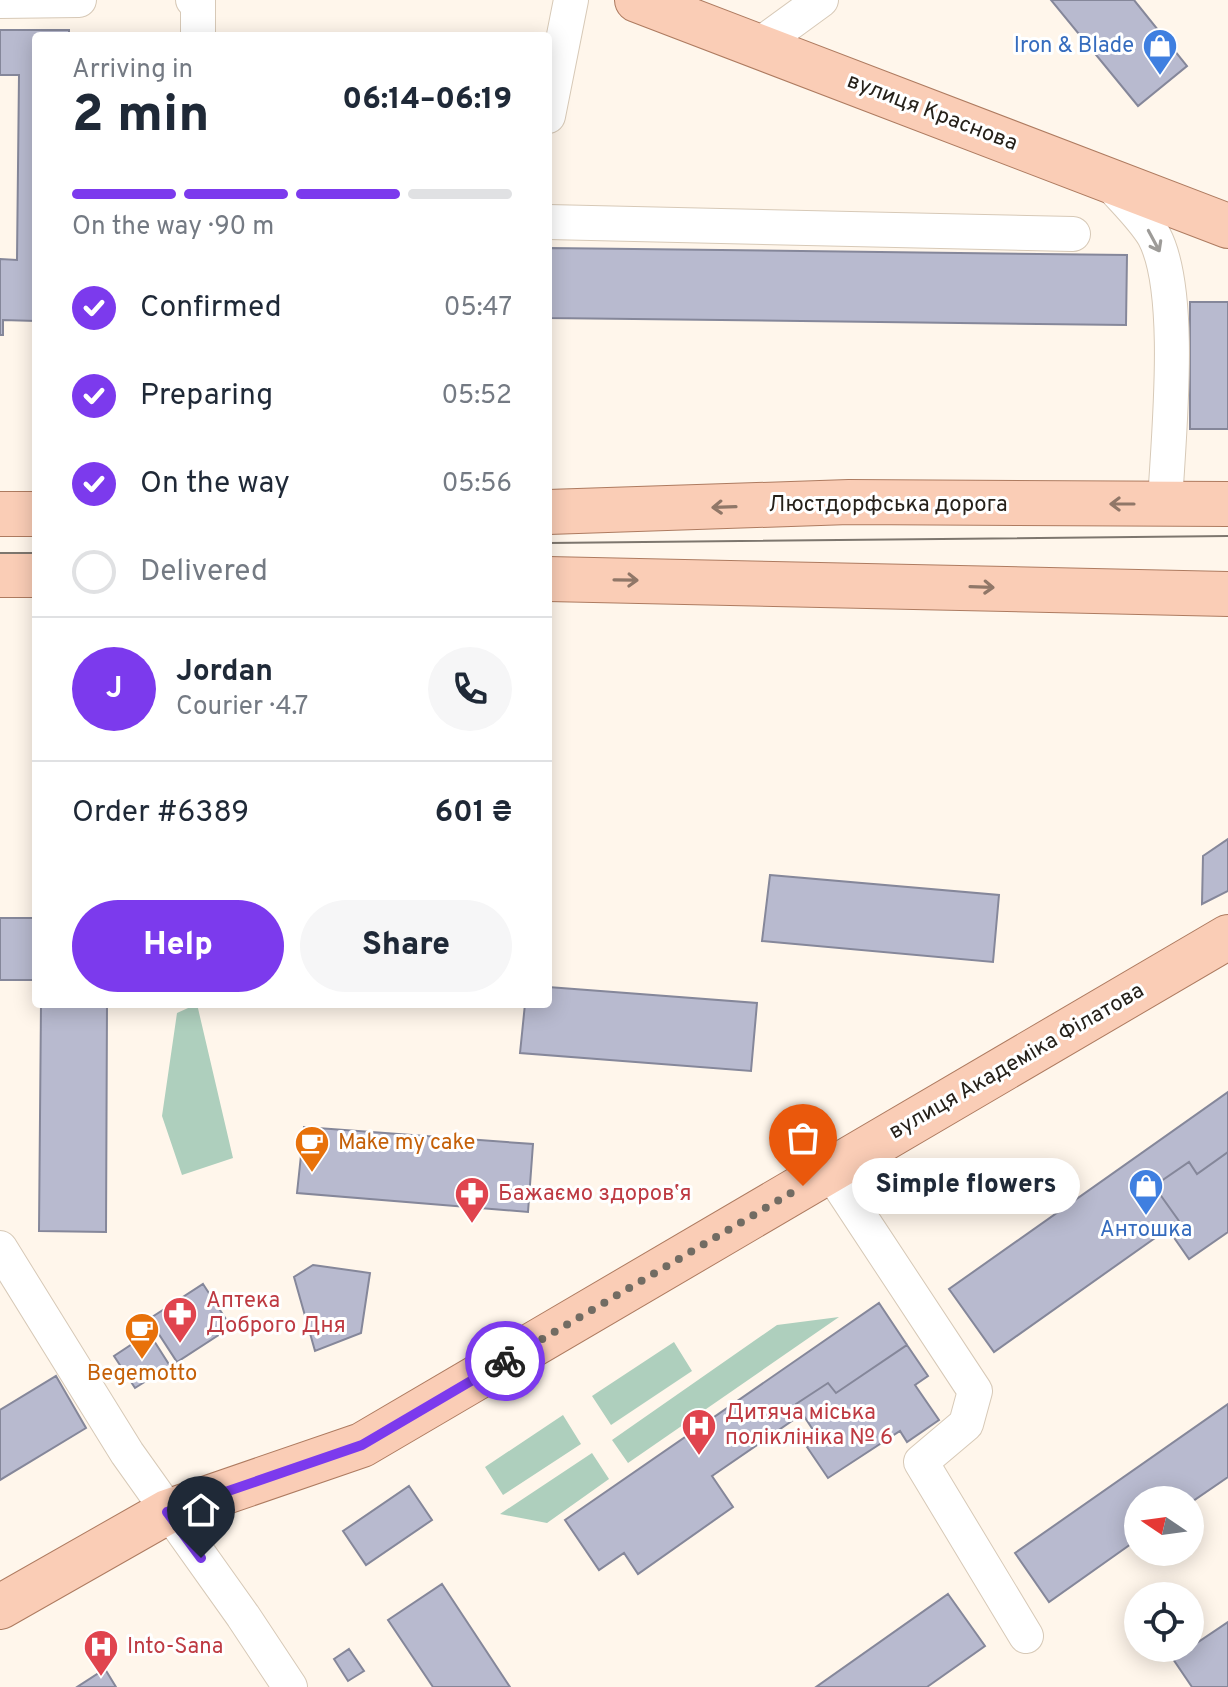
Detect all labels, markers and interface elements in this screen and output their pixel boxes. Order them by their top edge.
shop icon: Iron & Blade [1141,27,1179,77]
place label: Iron & Blade [1014,33,1134,60]
text: Arriving in [72,54,193,87]
street label: вулиця Краснова [843,68,1021,158]
text: 06:14–06:19 [342,82,512,119]
text: 2 min [72,84,210,150]
text: On the way · 90 m [72,211,274,244]
one-way arrow [1147,228,1163,252]
icon: check [72,286,116,330]
text: Confirmed [140,290,282,327]
text: 05:47 [444,292,512,325]
icon: check [72,374,116,418]
text: Preparing [140,378,273,415]
text: 05:52 [441,380,512,413]
icon: check [72,462,116,506]
text: On the way [140,466,290,503]
text: 05:56 [442,468,512,501]
street label: Люстдорфська дорога [768,492,1008,519]
one-way arrow [1109,496,1136,512]
one-way arrow [711,500,738,515]
text: Delivered [140,554,268,591]
one-way arrow [612,573,639,588]
one-way arrow [968,579,995,595]
button: phone [428,647,512,731]
text: Jordan [176,654,273,691]
text: J [106,671,122,708]
text: Courier · 4.7 [176,691,308,724]
text: Order #6389 [72,795,249,832]
text: 601 ₴ [435,795,512,832]
button: Help [72,900,284,992]
button: Share [300,900,512,992]
street label: вулиця Академіка Філатова [885,978,1149,1146]
pin [769,1104,837,1186]
icon: bag [781,1116,825,1160]
cafe icon: Make my cake [293,1124,331,1174]
place label: Make my cake [338,1130,475,1157]
callout: Simple flowers [851,1158,1079,1214]
shop icon: Антошка [1127,1167,1165,1217]
text: Simple flowers [875,1169,1057,1202]
pharmacy icon: Бажаємо здоровʼя [453,1175,491,1225]
place label: Бажаємо здоровʼя [498,1181,691,1208]
place label: Антошка [1100,1217,1192,1244]
place label: Аптека Доброго Дня [206,1288,346,1340]
pharmacy icon: Аптека Доброго Дня [161,1295,199,1345]
cafe icon: Begemotto [123,1311,161,1361]
courier [465,1321,545,1401]
icon: bike [483,1339,527,1383]
place label: Begemotto [87,1361,197,1388]
place label: Дитяча міська поліклініка № 6 [725,1400,893,1452]
hospital icon: Дитяча міська поліклініка № 6 [680,1407,718,1457]
pin [167,1476,235,1558]
north arrow [1124,1486,1204,1566]
map controls [1124,1486,1204,1662]
icon: home [179,1488,223,1532]
button: locate [1124,1582,1204,1662]
hospital icon: Into-Sana [82,1628,120,1678]
place label: Into-Sana [127,1634,223,1661]

